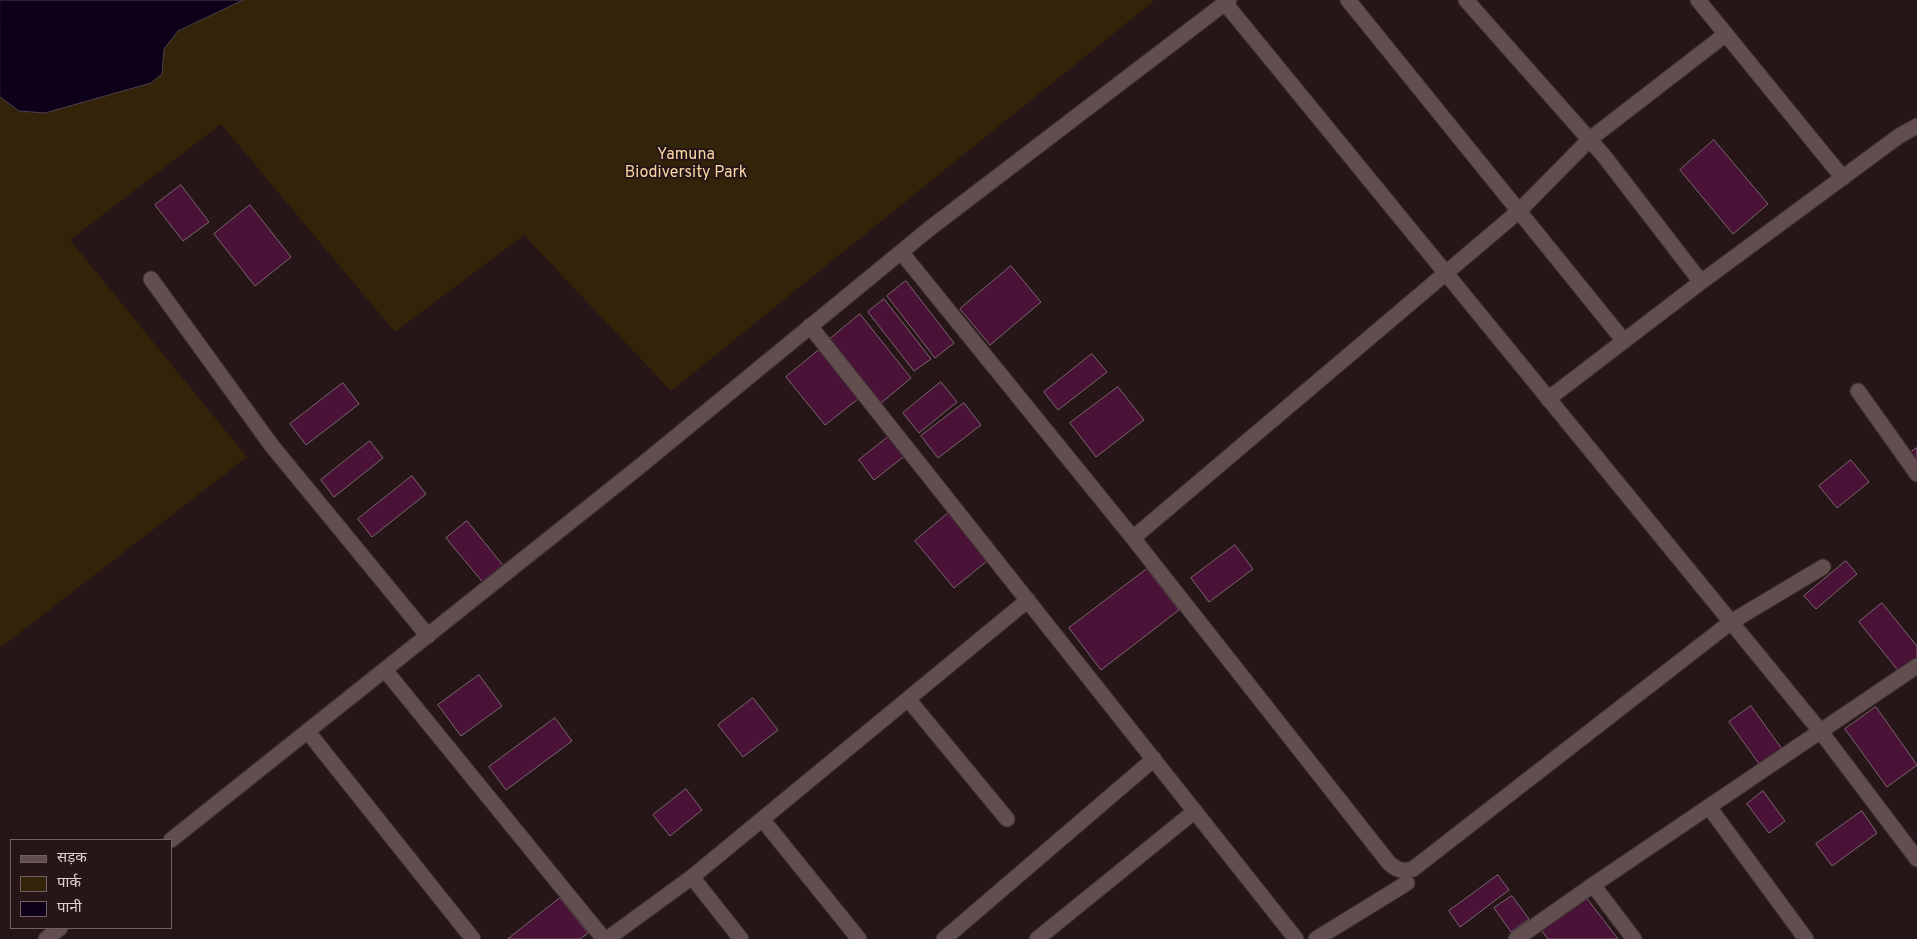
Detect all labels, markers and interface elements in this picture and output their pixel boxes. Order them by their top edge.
park label: Yamuna Biodiversity Park [625,146,747,184]
legend [10,839,172,929]
text: सड़क [57,849,87,868]
text: पार्क [57,874,81,893]
text: पानी [57,899,82,918]

